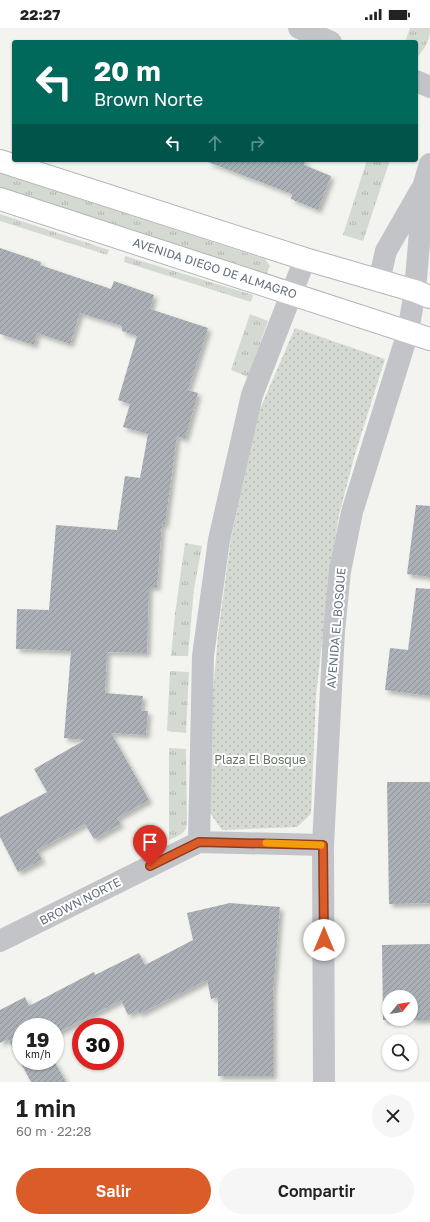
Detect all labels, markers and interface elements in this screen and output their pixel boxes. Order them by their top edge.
text: 22:27 [20,5,60,23]
text: 20 m [94,54,161,87]
icon: left [28,56,80,108]
text: Brown Norte [94,88,203,110]
icon: left [162,132,184,154]
icon: ahead [204,132,226,154]
icon: right [246,132,268,154]
street label: AVENIDA DIEGO DE ALMAGRO [131,234,299,302]
street label: AVENIDA EL BOSQUE [323,567,349,689]
park label: Plaza El Bosque [214,752,306,767]
pin [133,825,167,866]
icon: arrive [139,831,161,853]
street label: BROWN NORTE [37,874,123,928]
position arrow [303,919,345,961]
north arrow [382,990,418,1026]
map controls [382,990,418,1070]
speed limit sign: 30 [72,1018,124,1070]
text: 19 [26,1027,49,1051]
button: search [382,1034,418,1070]
text: km/h [25,1048,51,1060]
text: 1 min [16,1093,76,1122]
button: close [372,1095,414,1137]
text: 60 m · 22:28 [16,1123,92,1139]
button: Salir [16,1168,211,1214]
button: Compartir [219,1168,414,1214]

